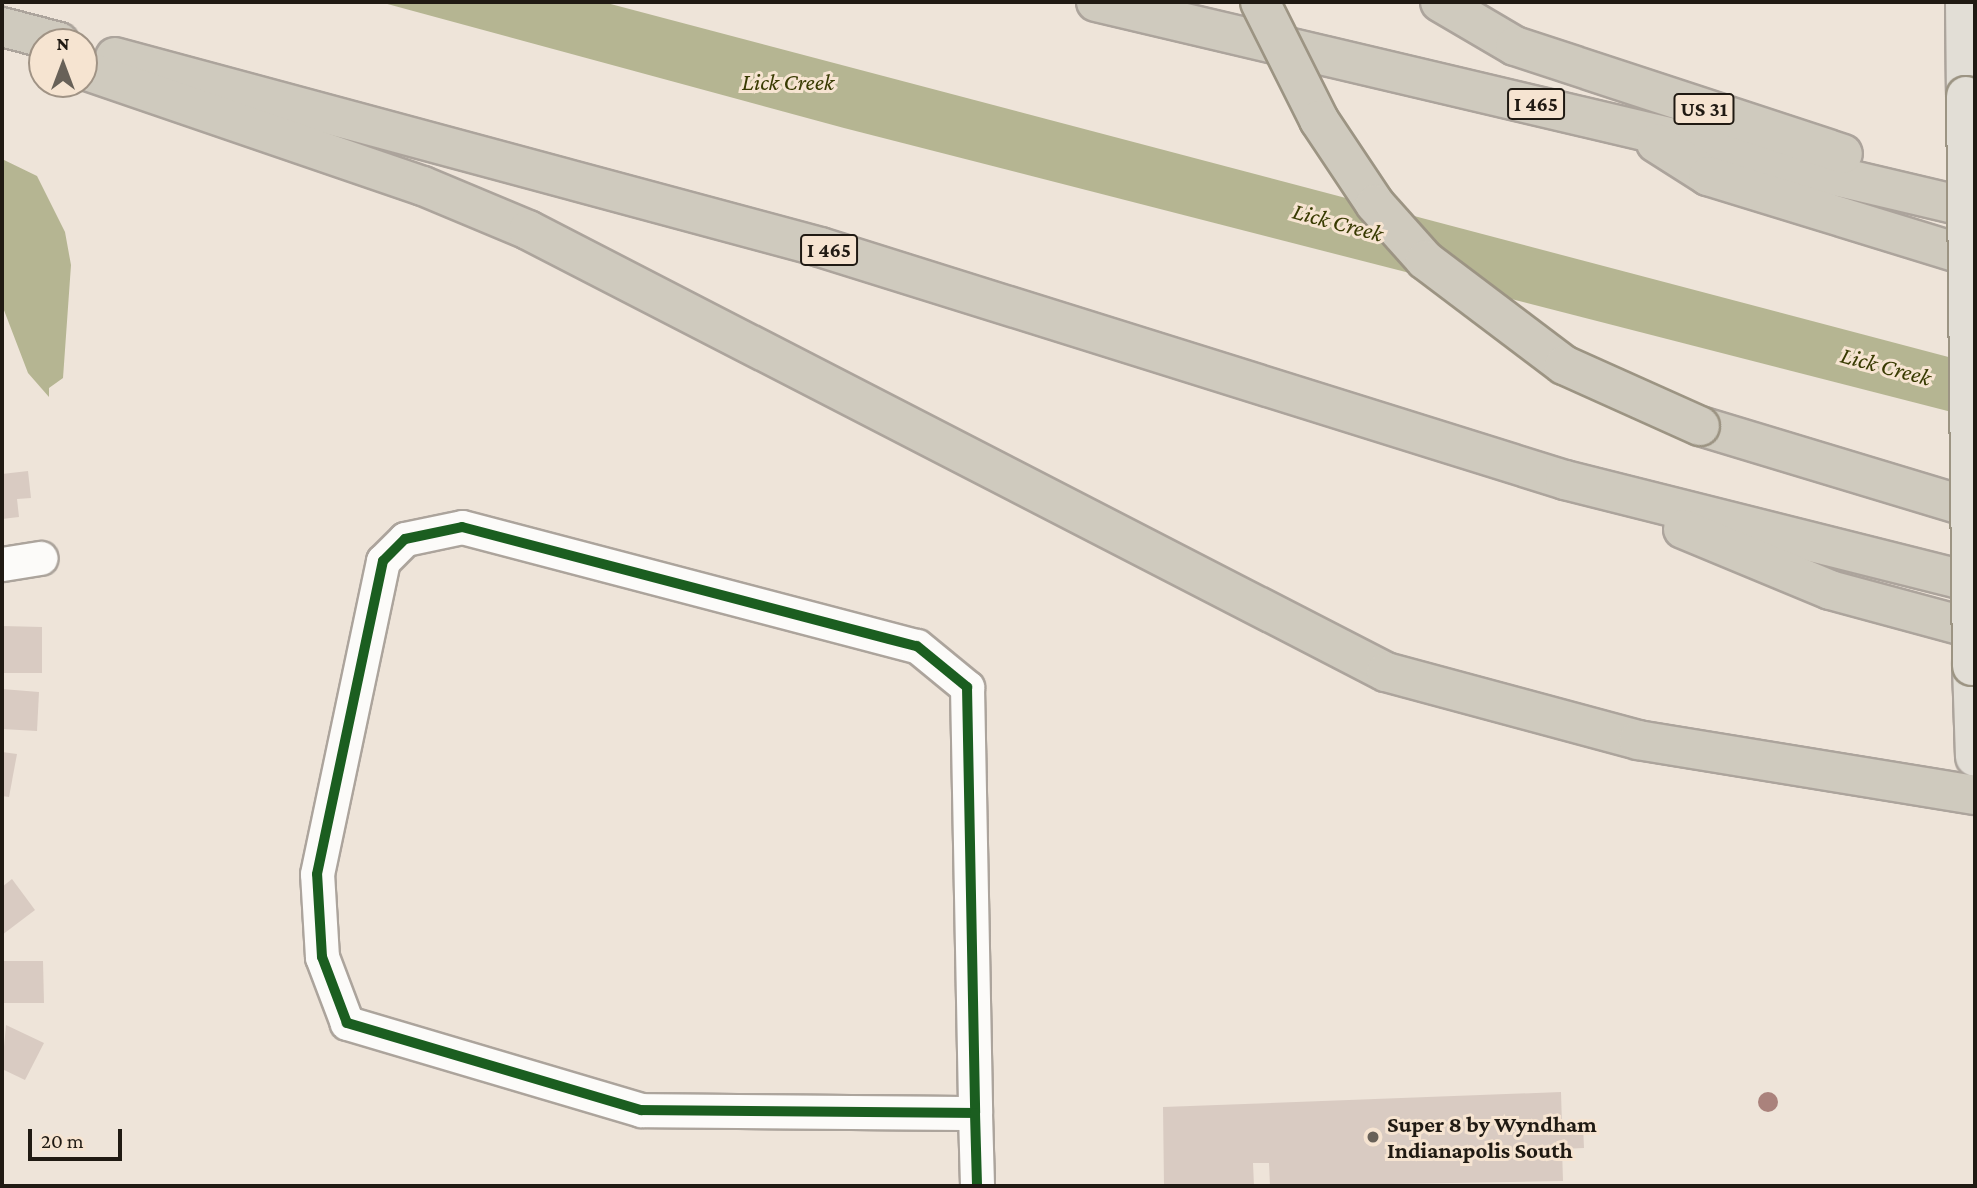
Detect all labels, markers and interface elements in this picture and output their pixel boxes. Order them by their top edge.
north arrow [28,28,98,98]
text: N [57,33,69,54]
water label: Lick Creek [742,68,834,96]
road number: I 465 [1506,86,1566,122]
road number: US 31 [1672,92,1736,126]
water label: Lick Creek [1290,196,1386,248]
road number: I 465 [799,232,859,268]
water label: Lick Creek [1838,340,1934,392]
place label: Super 8 by Wyndham Indianapolis South [1387,1110,1597,1164]
scale bar [32,1114,126,1158]
text: 20 m [41,1129,84,1153]
marker: Super 8 by Wyndham Indianapolis South [1365,1129,1381,1145]

